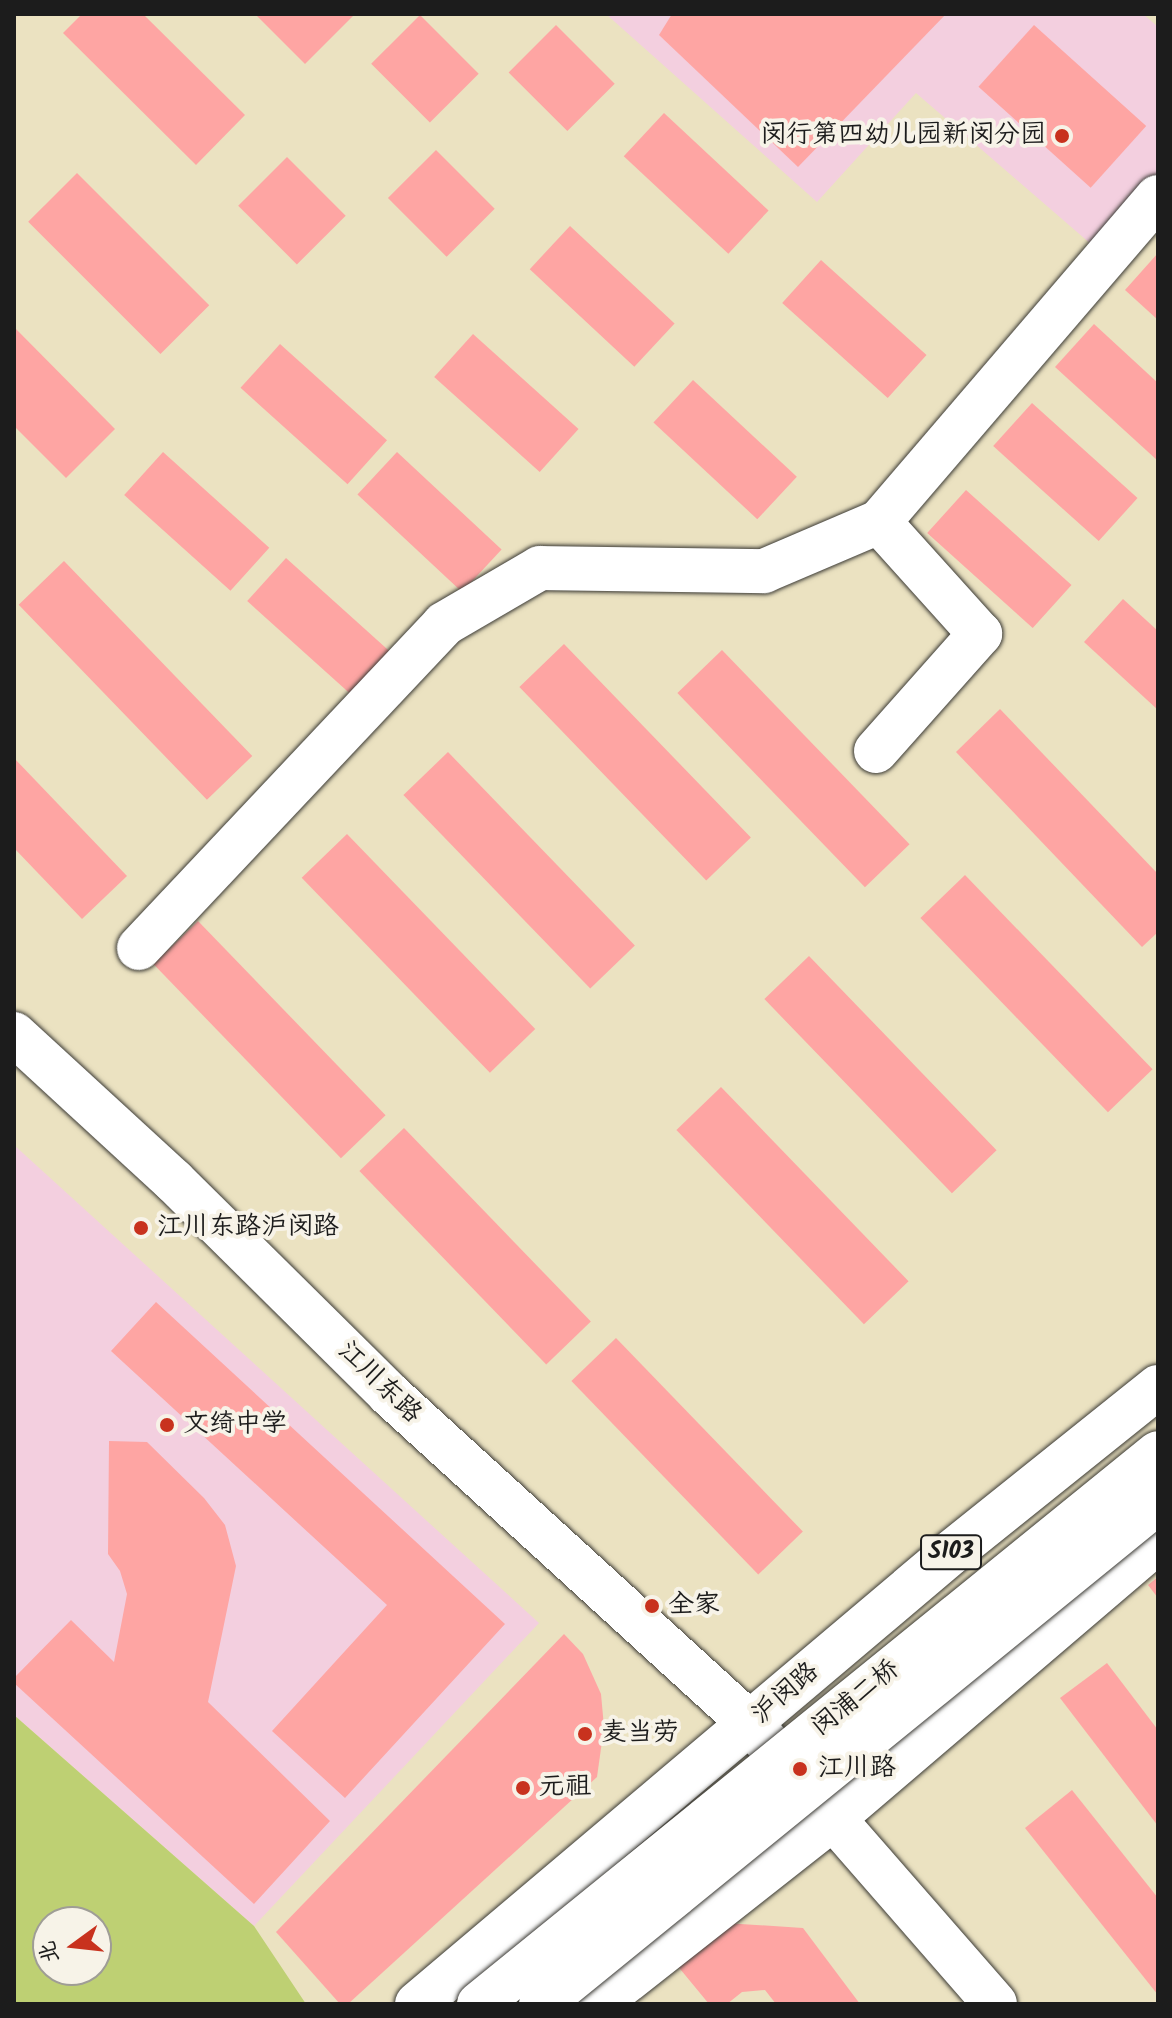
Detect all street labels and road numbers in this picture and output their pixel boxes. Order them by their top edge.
street label: 江川东路 [331,1336,427,1430]
road number: S103 [919,1532,983,1572]
street label: 闵浦二桥 [806,1654,906,1744]
street label: 沪闵路 [746,1657,826,1731]

